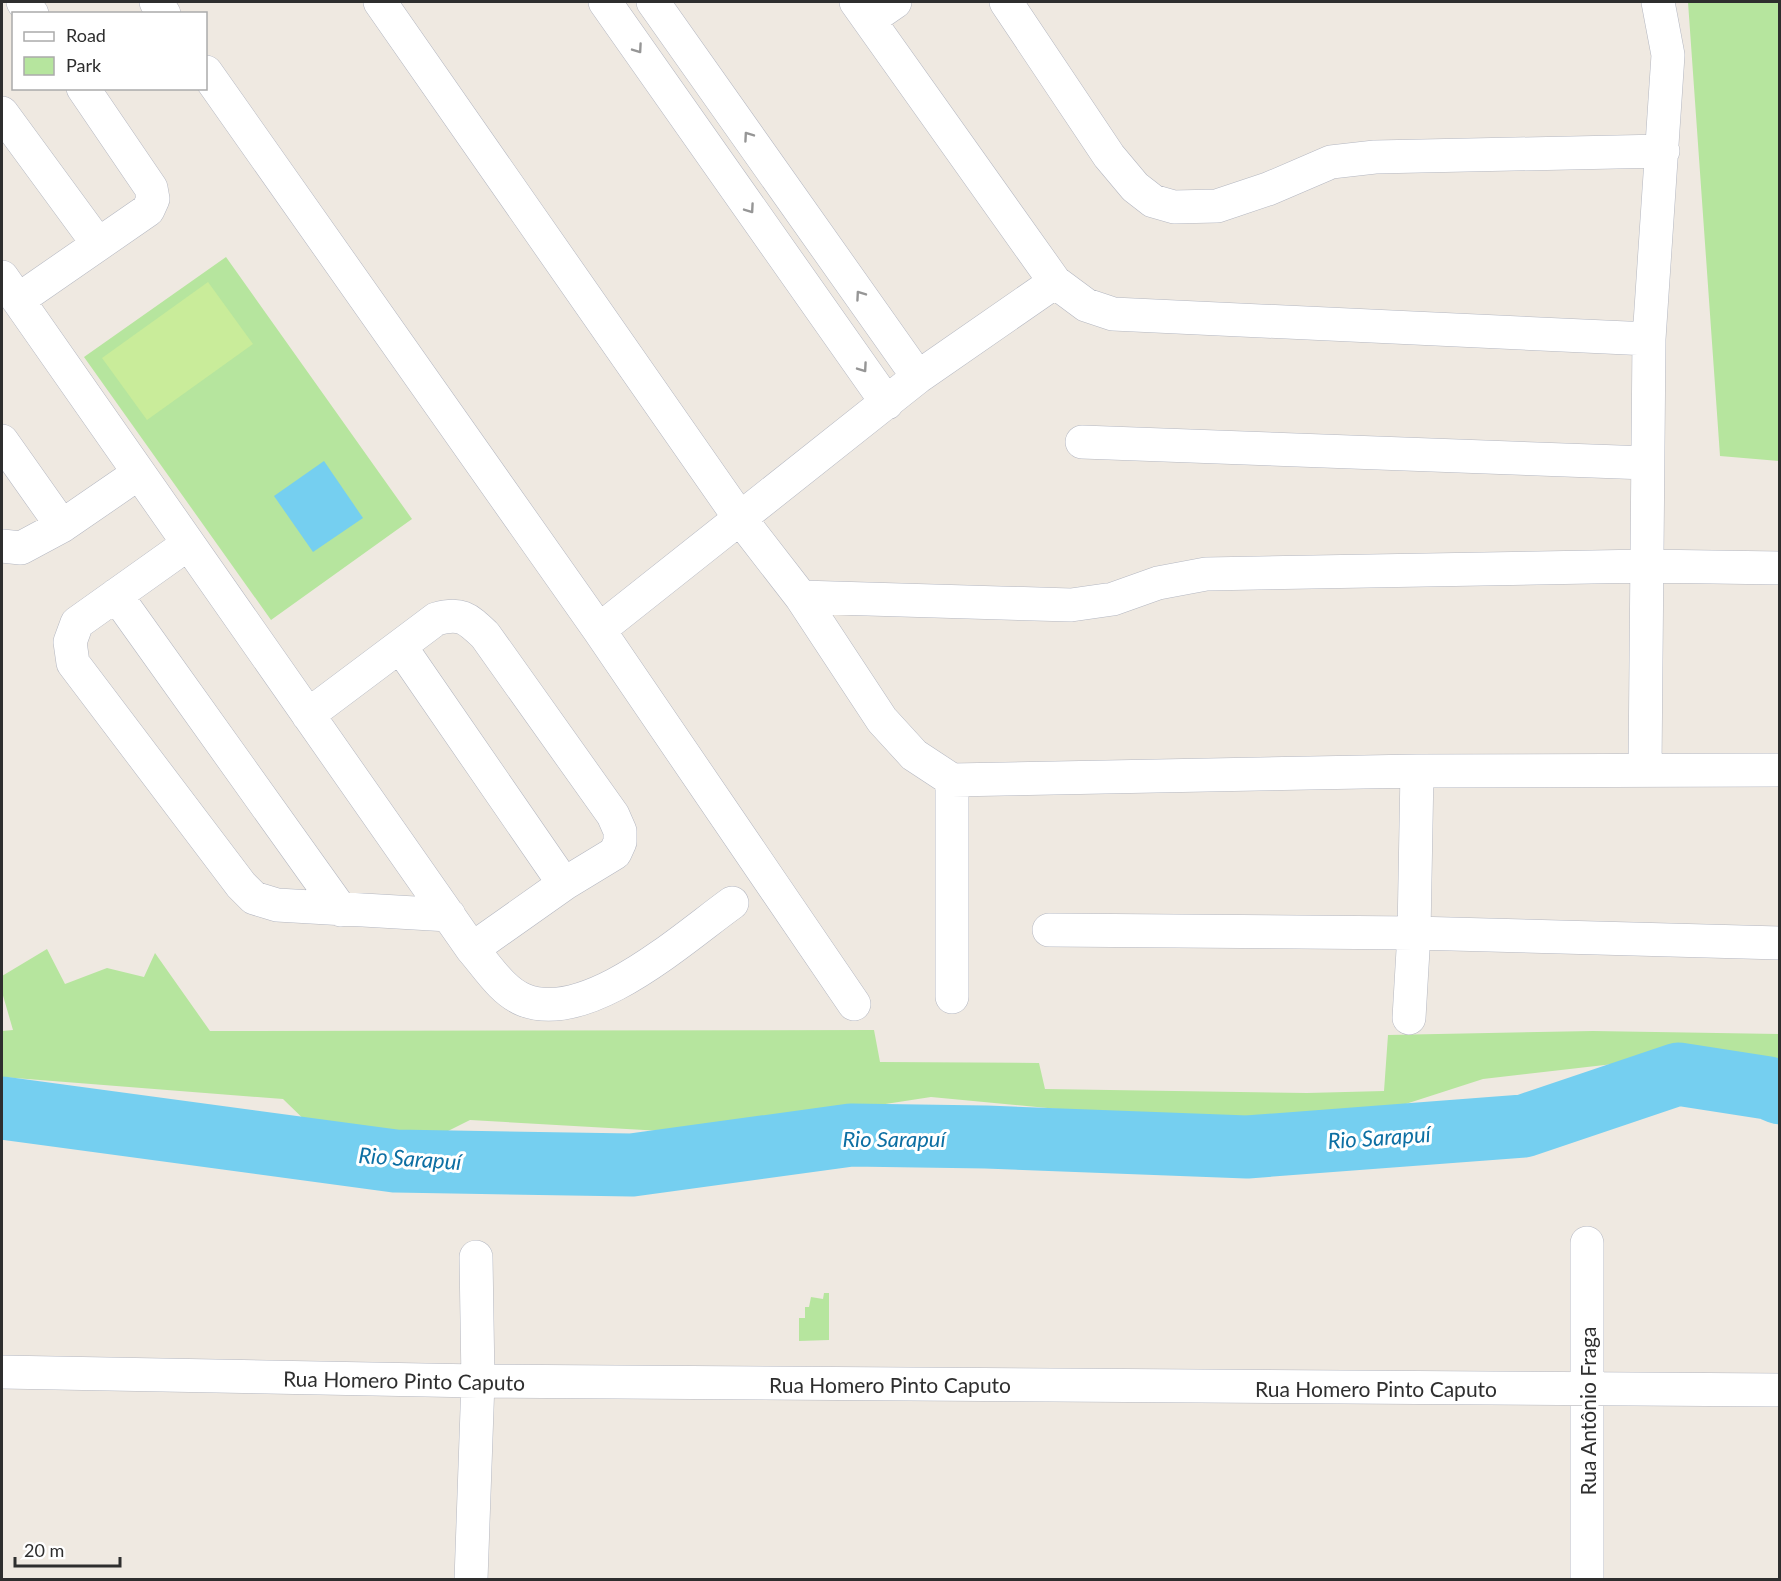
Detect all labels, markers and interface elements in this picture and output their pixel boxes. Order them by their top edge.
legend [12,12,207,90]
text: Road [66,24,106,46]
one-way arrow [631,43,642,54]
text: Park [66,54,102,76]
one-way arrow [744,131,755,142]
one-way arrow [743,202,754,213]
one-way arrow [856,291,867,302]
one-way arrow [856,362,867,373]
water label: Rio Sarapuí [1327,1120,1433,1154]
water label: Rio Sarapuí [842,1125,948,1152]
water label: Rio Sarapuí [358,1141,464,1175]
street label: Rua Antônio Fraga [1575,1327,1600,1495]
street label: Rua Homero Pinto Caputo [283,1365,525,1395]
street label: Rua Homero Pinto Caputo [769,1372,1011,1397]
street label: Rua Homero Pinto Caputo [1255,1376,1497,1401]
scale bar [15,1530,120,1568]
text: 20 m [24,1539,64,1561]

